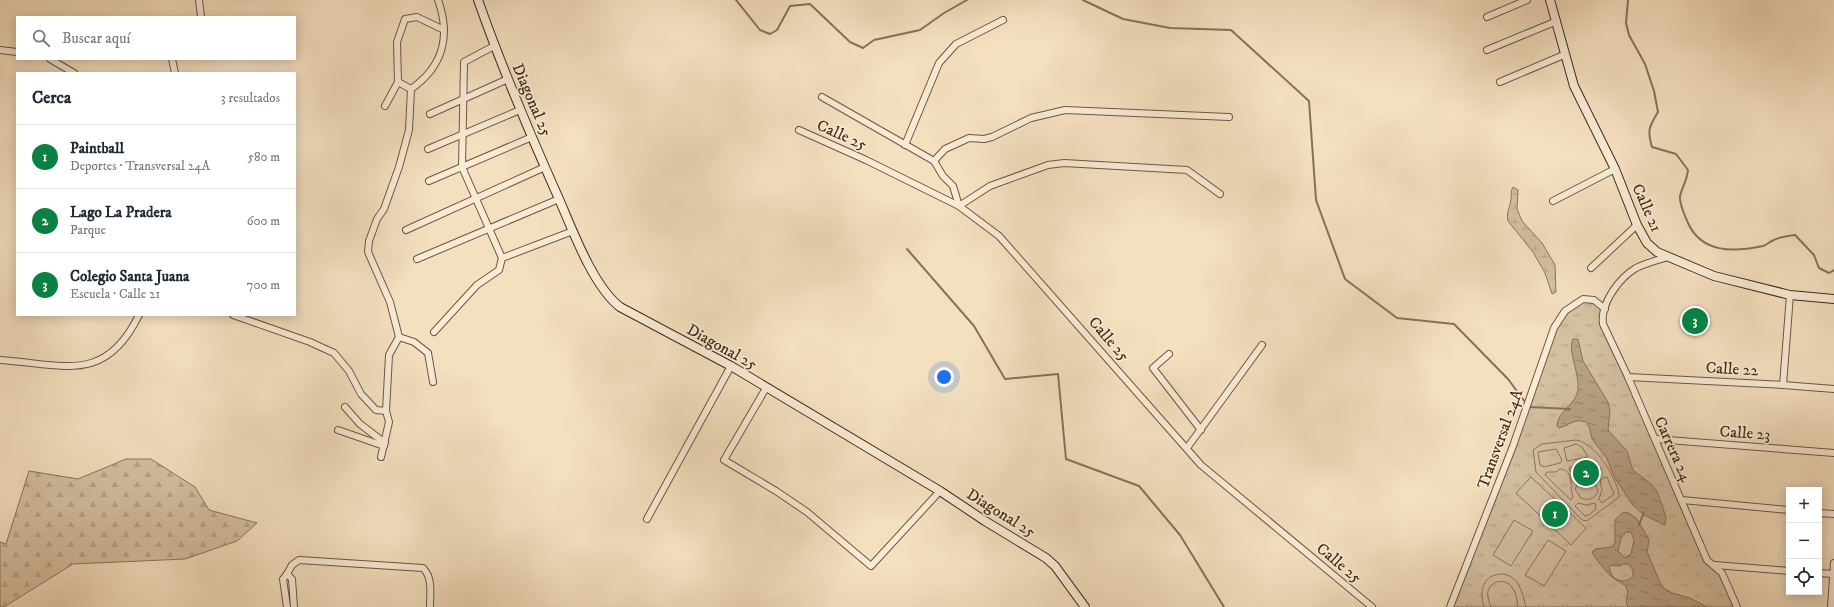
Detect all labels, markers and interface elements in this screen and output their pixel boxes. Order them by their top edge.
search box [16,16,296,60]
icon: search [30,27,52,49]
text: Buscar aquí [62,29,130,48]
street label: Diagonal 25 [508,60,556,140]
text: Cerca [32,87,71,109]
text: 3 resultados [221,90,280,106]
street label: Calle 25 [814,115,870,155]
text: Paintball [70,139,124,158]
text: 1 [43,149,47,165]
text: 580 m [248,149,280,165]
text: Deportes · Transversal 24A [70,158,210,174]
street label: Calle 21 [1628,181,1667,235]
text: Lago La Pradera [70,203,172,222]
text: 2 [42,213,48,229]
text: 600 m [247,213,280,229]
text: Parque [70,222,106,238]
text: Colegio Santa Juana [70,267,189,286]
text: 3 [43,277,47,293]
text: 700 m [247,277,280,293]
text: Escuela · Calle 21 [70,286,160,302]
pin: 3 [1682,306,1708,336]
street label: Calle 25 [1084,313,1134,366]
street label: Diagonal 25 [683,319,761,375]
street label: Calle 22 [1705,358,1759,380]
your location [934,367,954,387]
street label: Transversal 24A [1473,386,1527,491]
street label: Carrera 24 [1650,413,1697,485]
street label: Calle 23 [1719,421,1771,445]
pin: 2 [1573,458,1599,488]
street label: Diagonal 25 [963,484,1039,542]
map controls [1786,487,1822,595]
button: + [1786,487,1822,523]
pin: 1 [1542,499,1568,529]
button: − [1786,523,1822,559]
street label: Calle 25 [1312,538,1366,588]
button: locate [1786,559,1822,595]

